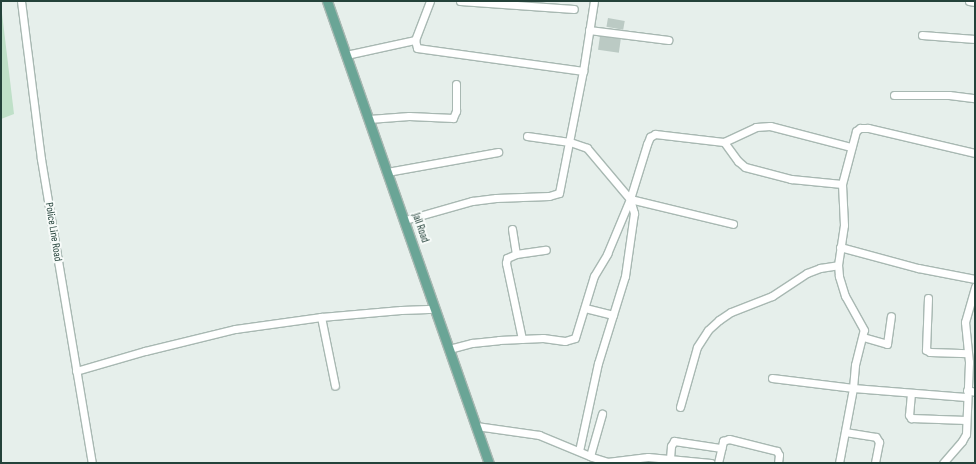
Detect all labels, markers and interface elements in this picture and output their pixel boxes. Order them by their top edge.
street label: Police Line Road [42,202,64,262]
street label: Jail Road [409,211,431,245]

